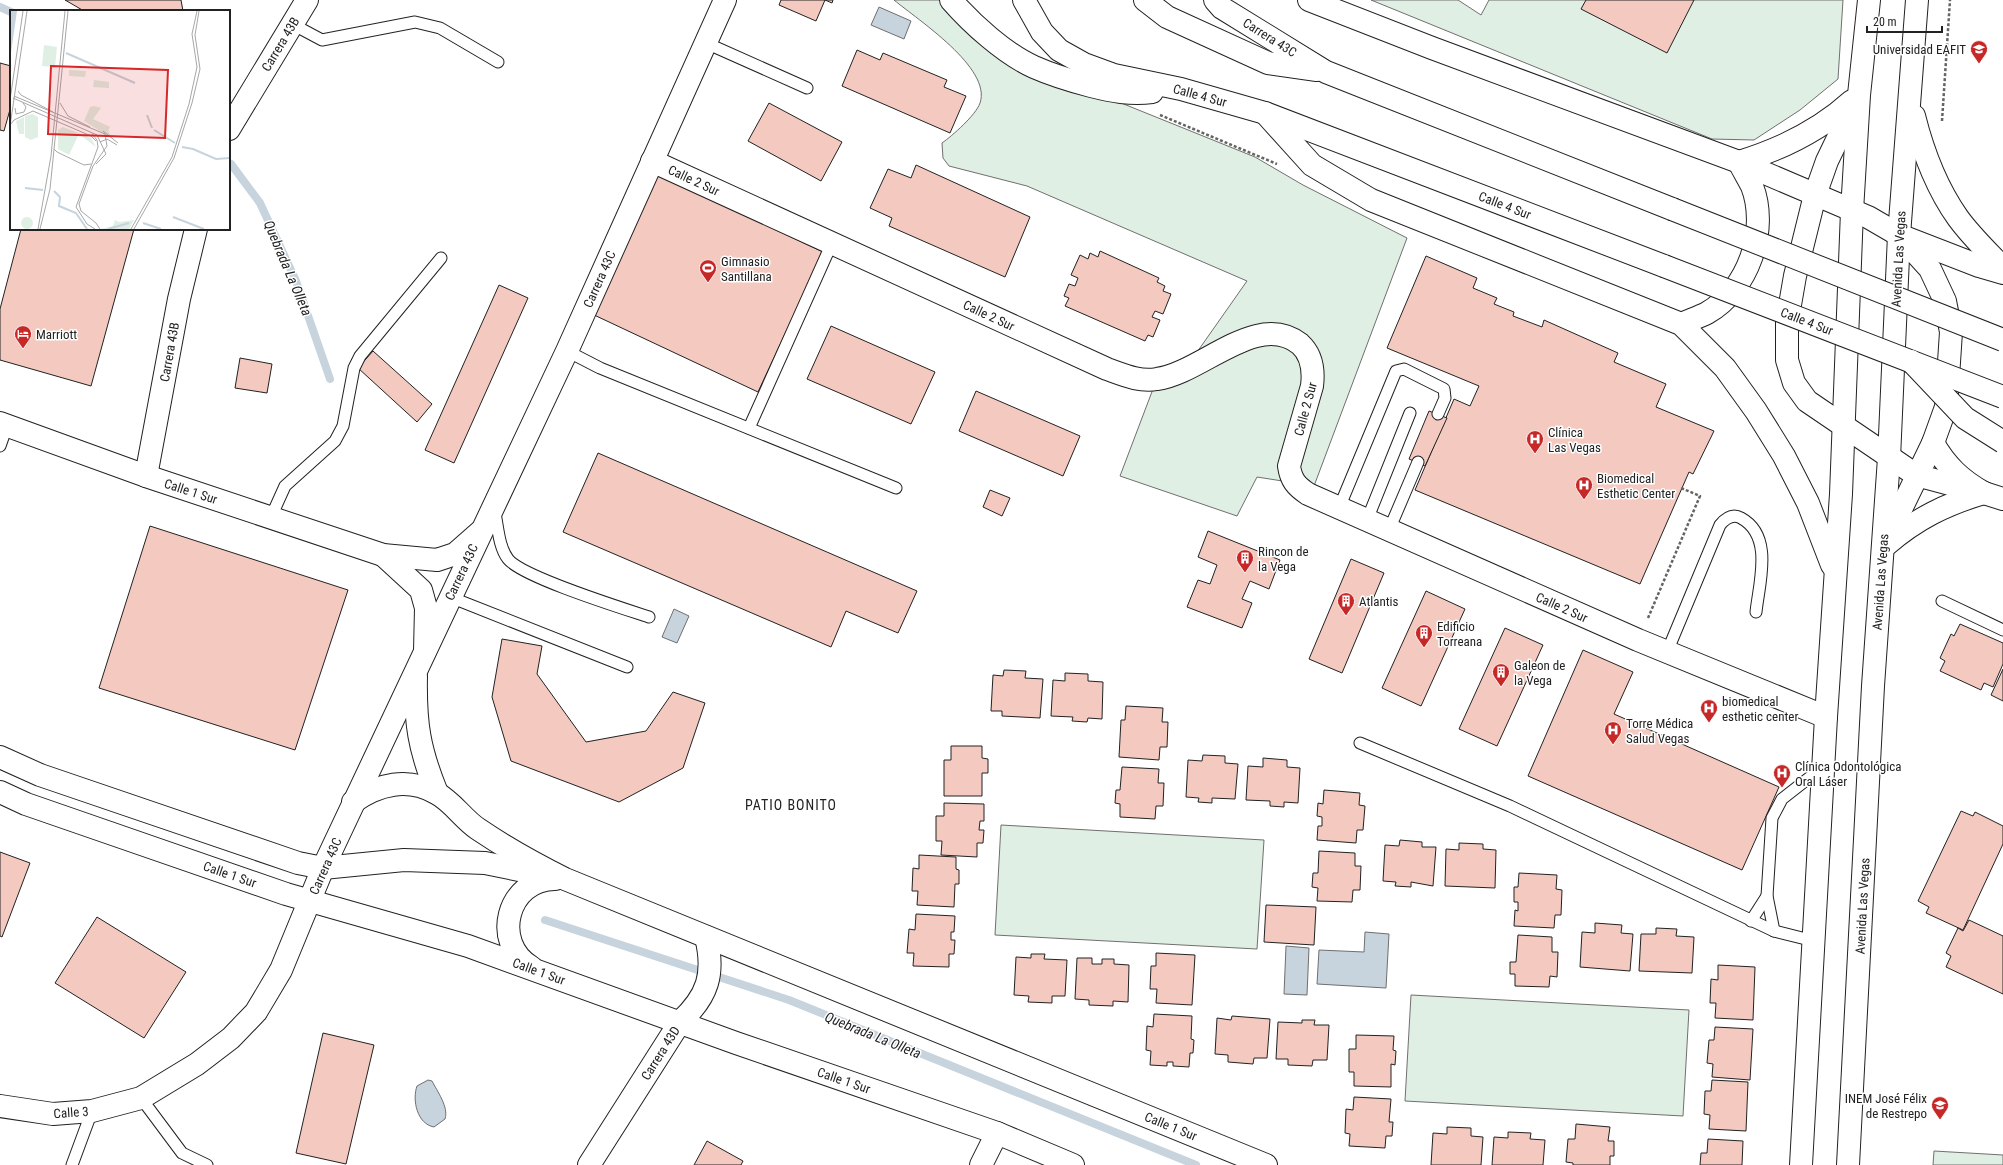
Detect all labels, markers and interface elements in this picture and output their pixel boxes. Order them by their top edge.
scale bar [1867,8,1942,34]
inset map [10,10,230,230]
street label: Carrera 43B [258,15,302,74]
street label: Carrera 43C [1240,15,1299,60]
text: 20 m [1873,15,1897,29]
school or university icon: Universidad EAFIT [1969,39,1989,64]
place label: Universidad EAFIT [1873,42,1966,57]
street label: Calle 4 Sur [1171,81,1228,110]
street label: Calle 2 Sur [666,162,722,199]
street label: Calle 4 Sur [1476,189,1533,222]
street label: Avenida Las Vegas [1888,210,1909,308]
water label: Quebrada La Olleta [261,218,315,318]
street label: Carrera 43C [580,248,619,310]
place label: Gimnasio Santillana [721,254,772,284]
sports icon: Gimnasio Santillana [698,258,718,283]
street label: Calle 2 Sur [961,297,1017,334]
street label: Calle 4 Sur [1778,305,1835,338]
street label: Carrera 43B [157,321,182,383]
hotel icon: Marriott [13,324,33,349]
place label: Marriott [36,327,77,342]
street label: Calle 2 Sur [1291,381,1320,438]
place label: Clínica Las Vegas [1548,425,1601,455]
hospital icon: Clínica Las Vegas [1525,429,1545,454]
place label: Biomedical Esthetic Center [1597,471,1675,501]
hospital icon: Biomedical Esthetic Center [1574,475,1594,500]
street label: Calle 1 Sur [162,476,219,507]
street label: Avenida Las Vegas [1870,533,1891,631]
street label: Carrera 43C [442,542,481,603]
place label: Rincon de la Vega [1258,544,1309,574]
building icon: Rincon de la Vega [1235,548,1255,573]
street label: Calle 2 Sur [1534,589,1590,626]
building icon: Atlantis [1336,591,1356,616]
place label: Atlantis [1359,594,1399,609]
place label: Edificio Torreana [1437,619,1482,649]
building icon: Edificio Torreana [1414,623,1434,648]
place label: Galeon de la Vega [1514,658,1565,688]
building icon: Galeon de la Vega [1491,662,1511,687]
place label: biomedical esthetic center [1722,694,1798,724]
hospital icon: biomedical esthetic center [1699,698,1719,723]
place label: Torre Médica Salud Vegas [1626,716,1693,746]
hospital icon: Torre Médica Salud Vegas [1603,720,1623,745]
place label: Clínica Odontológica Oral Láser [1795,759,1901,789]
hospital icon: Clínica Odontológica Oral Láser [1772,763,1792,788]
district label: PATIO BONITO [745,797,837,813]
street label: Carrera 43C [306,835,345,897]
street label: Avenida Las Vegas [1852,857,1873,955]
street label: Calle 1 Sur [201,858,258,891]
street label: Calle 1 Sur [510,955,567,988]
water label: Quebrada La Olleta [823,1008,923,1062]
street label: Carrera 43D [638,1024,683,1083]
street label: Calle 1 Sur [815,1064,872,1097]
place label: INEM José Félix de Restrepo [1845,1091,1927,1121]
school or university icon: INEM José Félix de Restrepo [1930,1095,1950,1120]
street label: Calle 3 [53,1104,89,1121]
street label: Calle 1 Sur [1142,1109,1199,1144]

